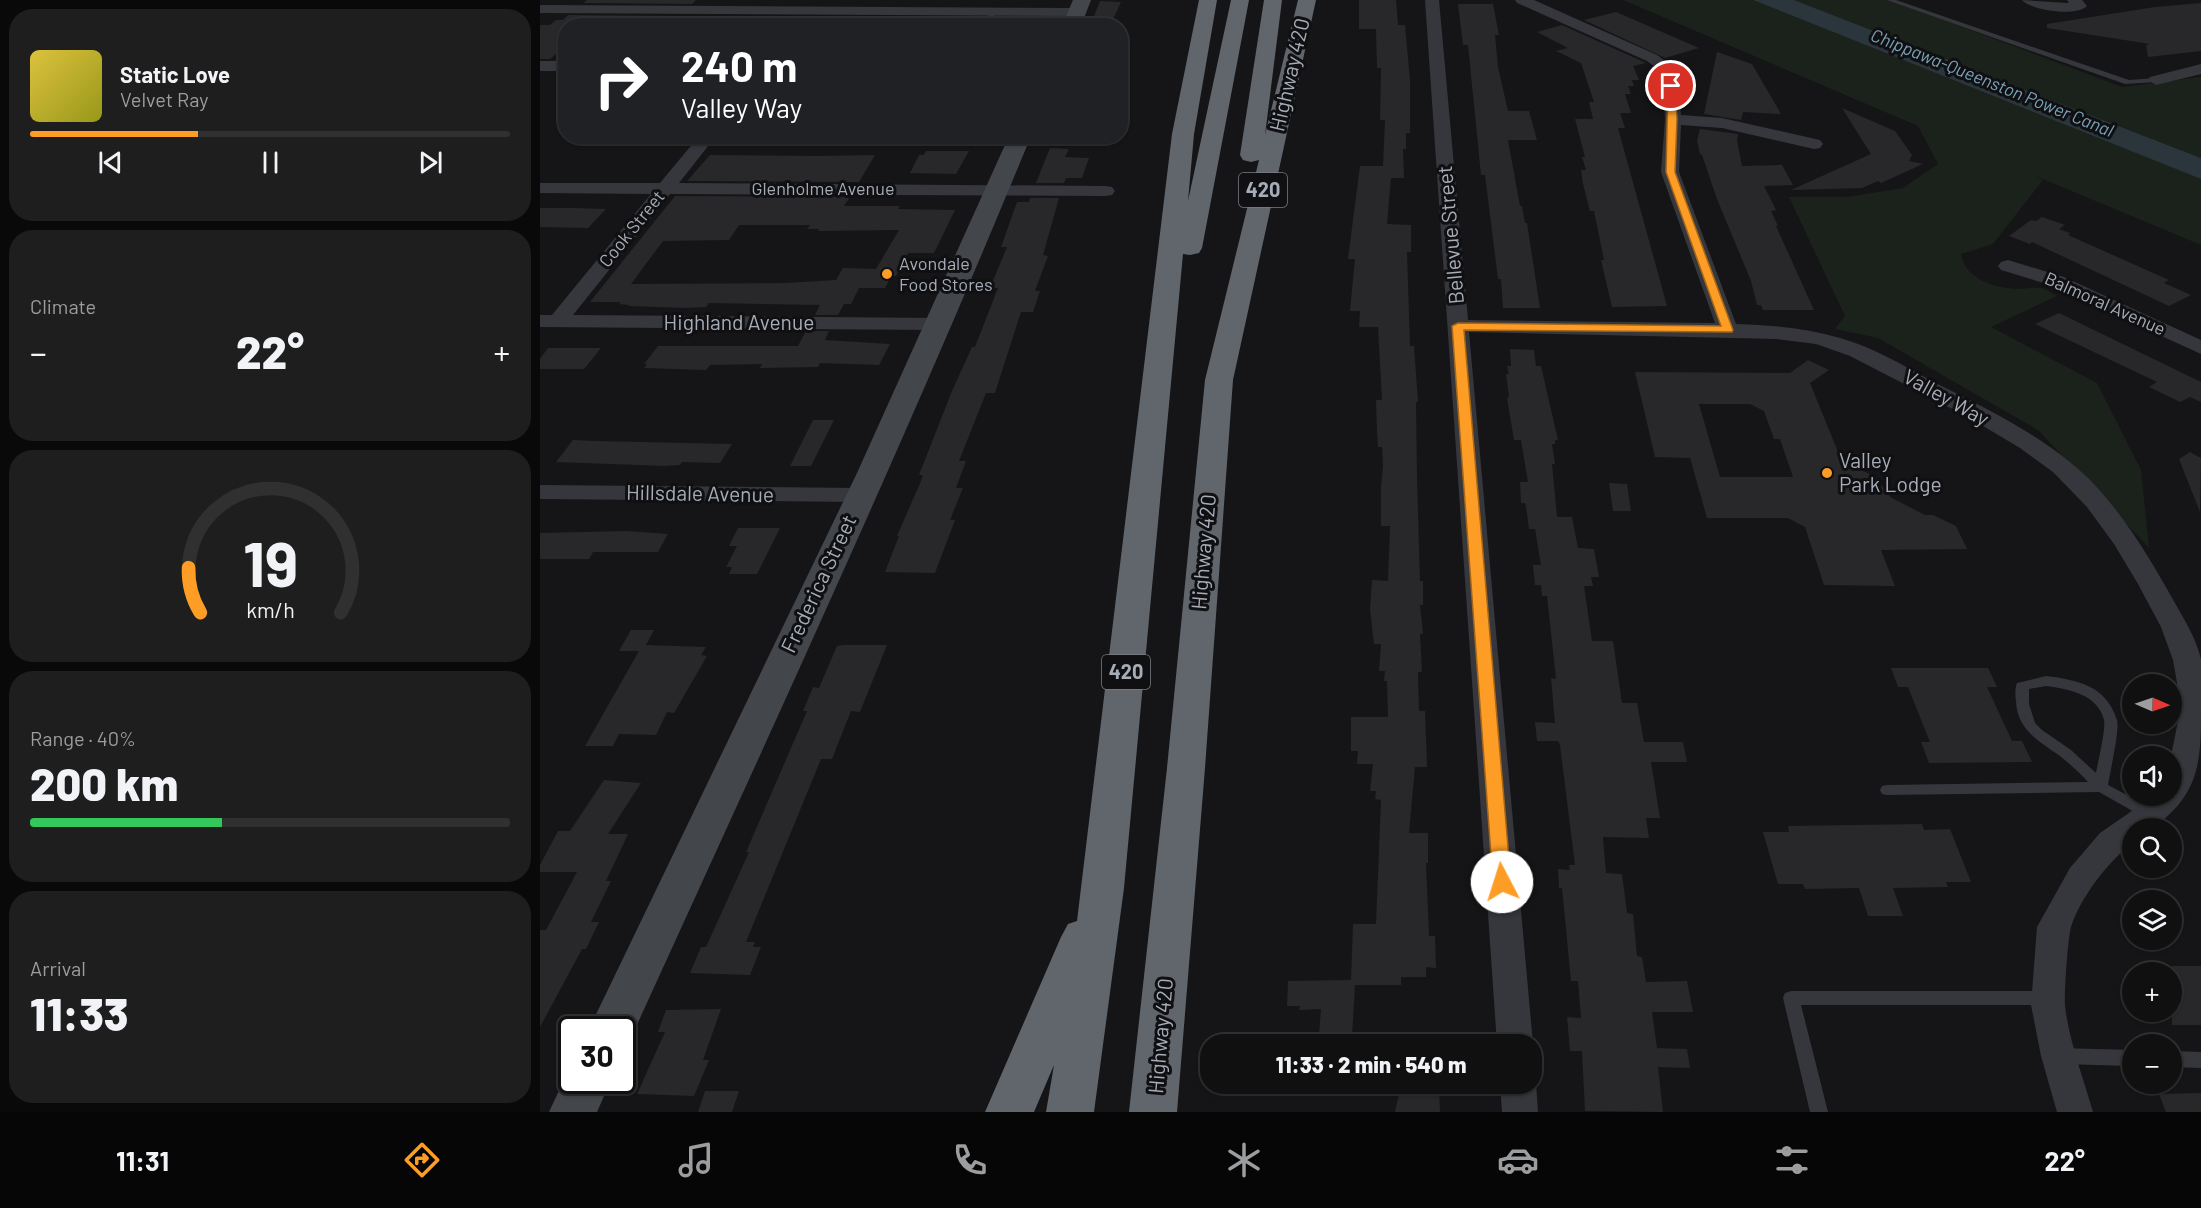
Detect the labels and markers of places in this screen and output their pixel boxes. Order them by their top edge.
pin [1645,60,1696,111]
place label: Avondale Food Stores [899,252,993,295]
marker: Avondale Food Stores [880,267,894,281]
place label: Valley Park Lodge [1839,447,1942,496]
marker: Valley Park Lodge [1820,466,1834,480]

